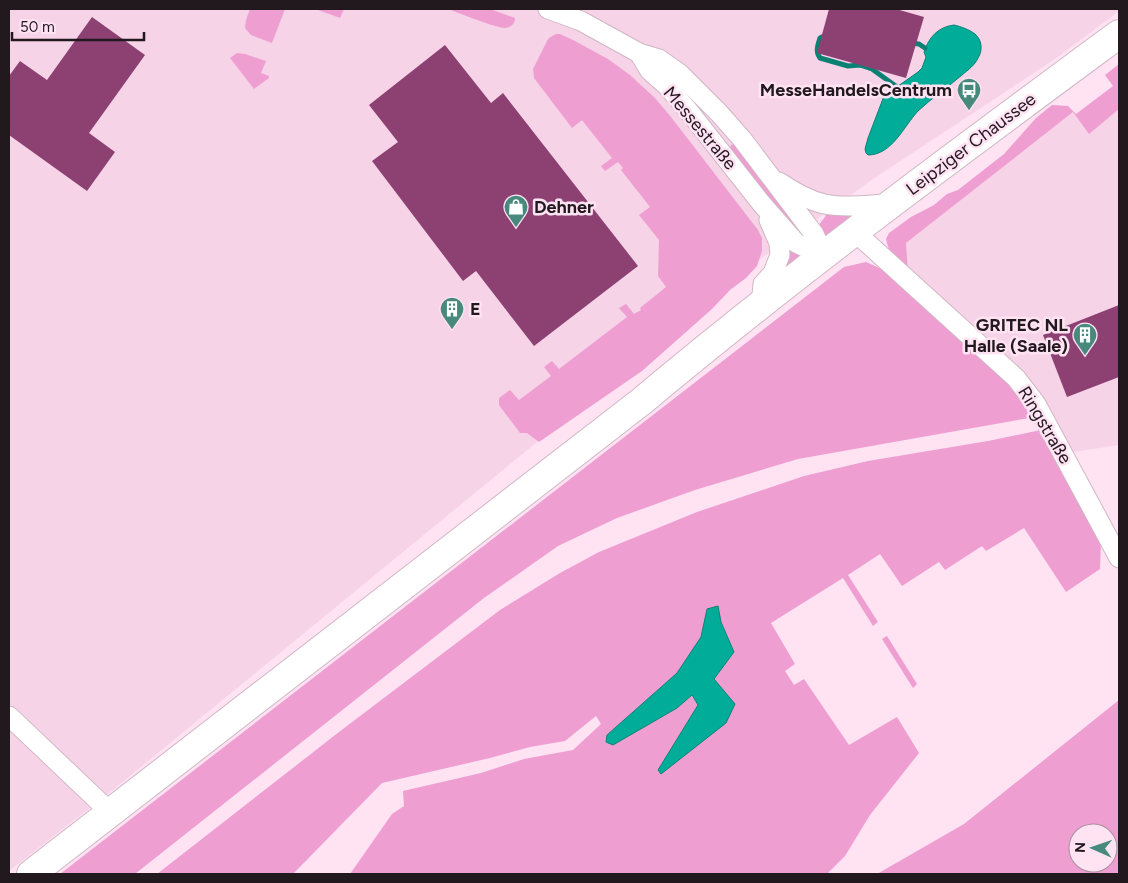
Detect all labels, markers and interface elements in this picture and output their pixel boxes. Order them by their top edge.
scale bar [12,10,145,42]
text: 50 m [20,18,55,36]
bus stop icon: MesseHandelsCentrum [956,77,982,111]
place label: MesseHandelsCentrum [760,79,952,101]
street label: Messestraße [659,82,741,174]
street label: Leipziger Chaussee [902,88,1040,200]
shop icon: Dehner [503,194,529,228]
place label: Dehner [534,196,594,218]
building icon: E [439,296,465,330]
place label: E [470,298,481,320]
place label: GRITEC NL Halle (Saale) [964,314,1068,357]
building icon: GRITEC NL Halle (Saale) [1072,322,1098,356]
street label: Ringstraße [1013,382,1077,468]
north arrow [1068,823,1118,873]
text: N [1072,842,1089,853]

